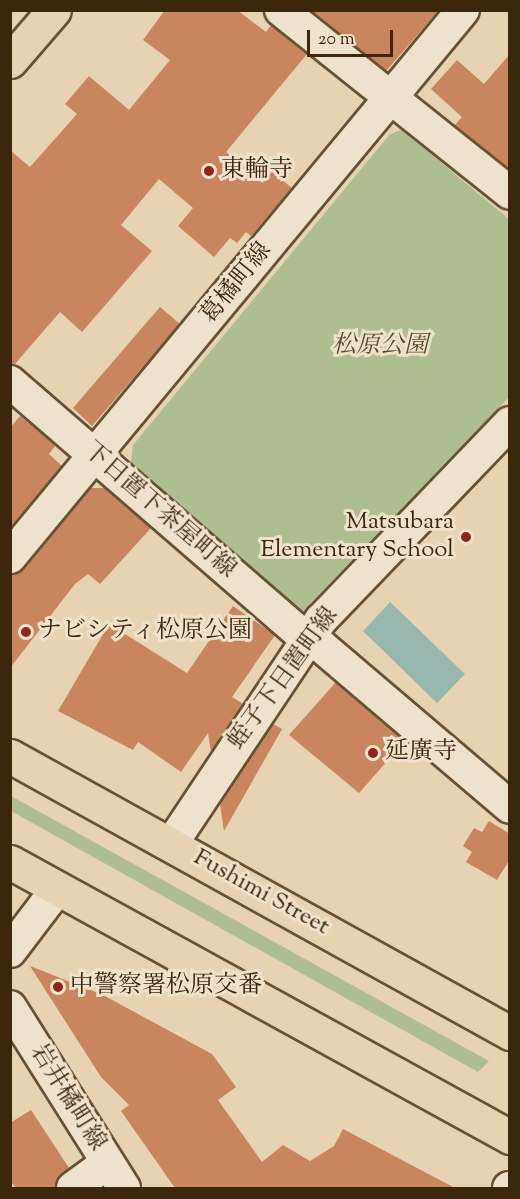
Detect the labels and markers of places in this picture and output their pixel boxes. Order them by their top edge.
place label: 東輪寺 [221,157,293,185]
marker: 東輪寺 [202,164,216,178]
place label: Matsubara Elementary School [260,509,454,565]
marker: Matsubara Elementary School [459,530,473,544]
place label: ナビシティ松原公園 [38,618,254,646]
marker: ナビシティ松原公園 [19,625,33,639]
place label: 延廣寺 [385,739,457,767]
marker: 延廣寺 [366,746,380,760]
place label: 中警察署松原交番 [70,973,262,1001]
marker: 中警察署松原交番 [51,980,65,994]

